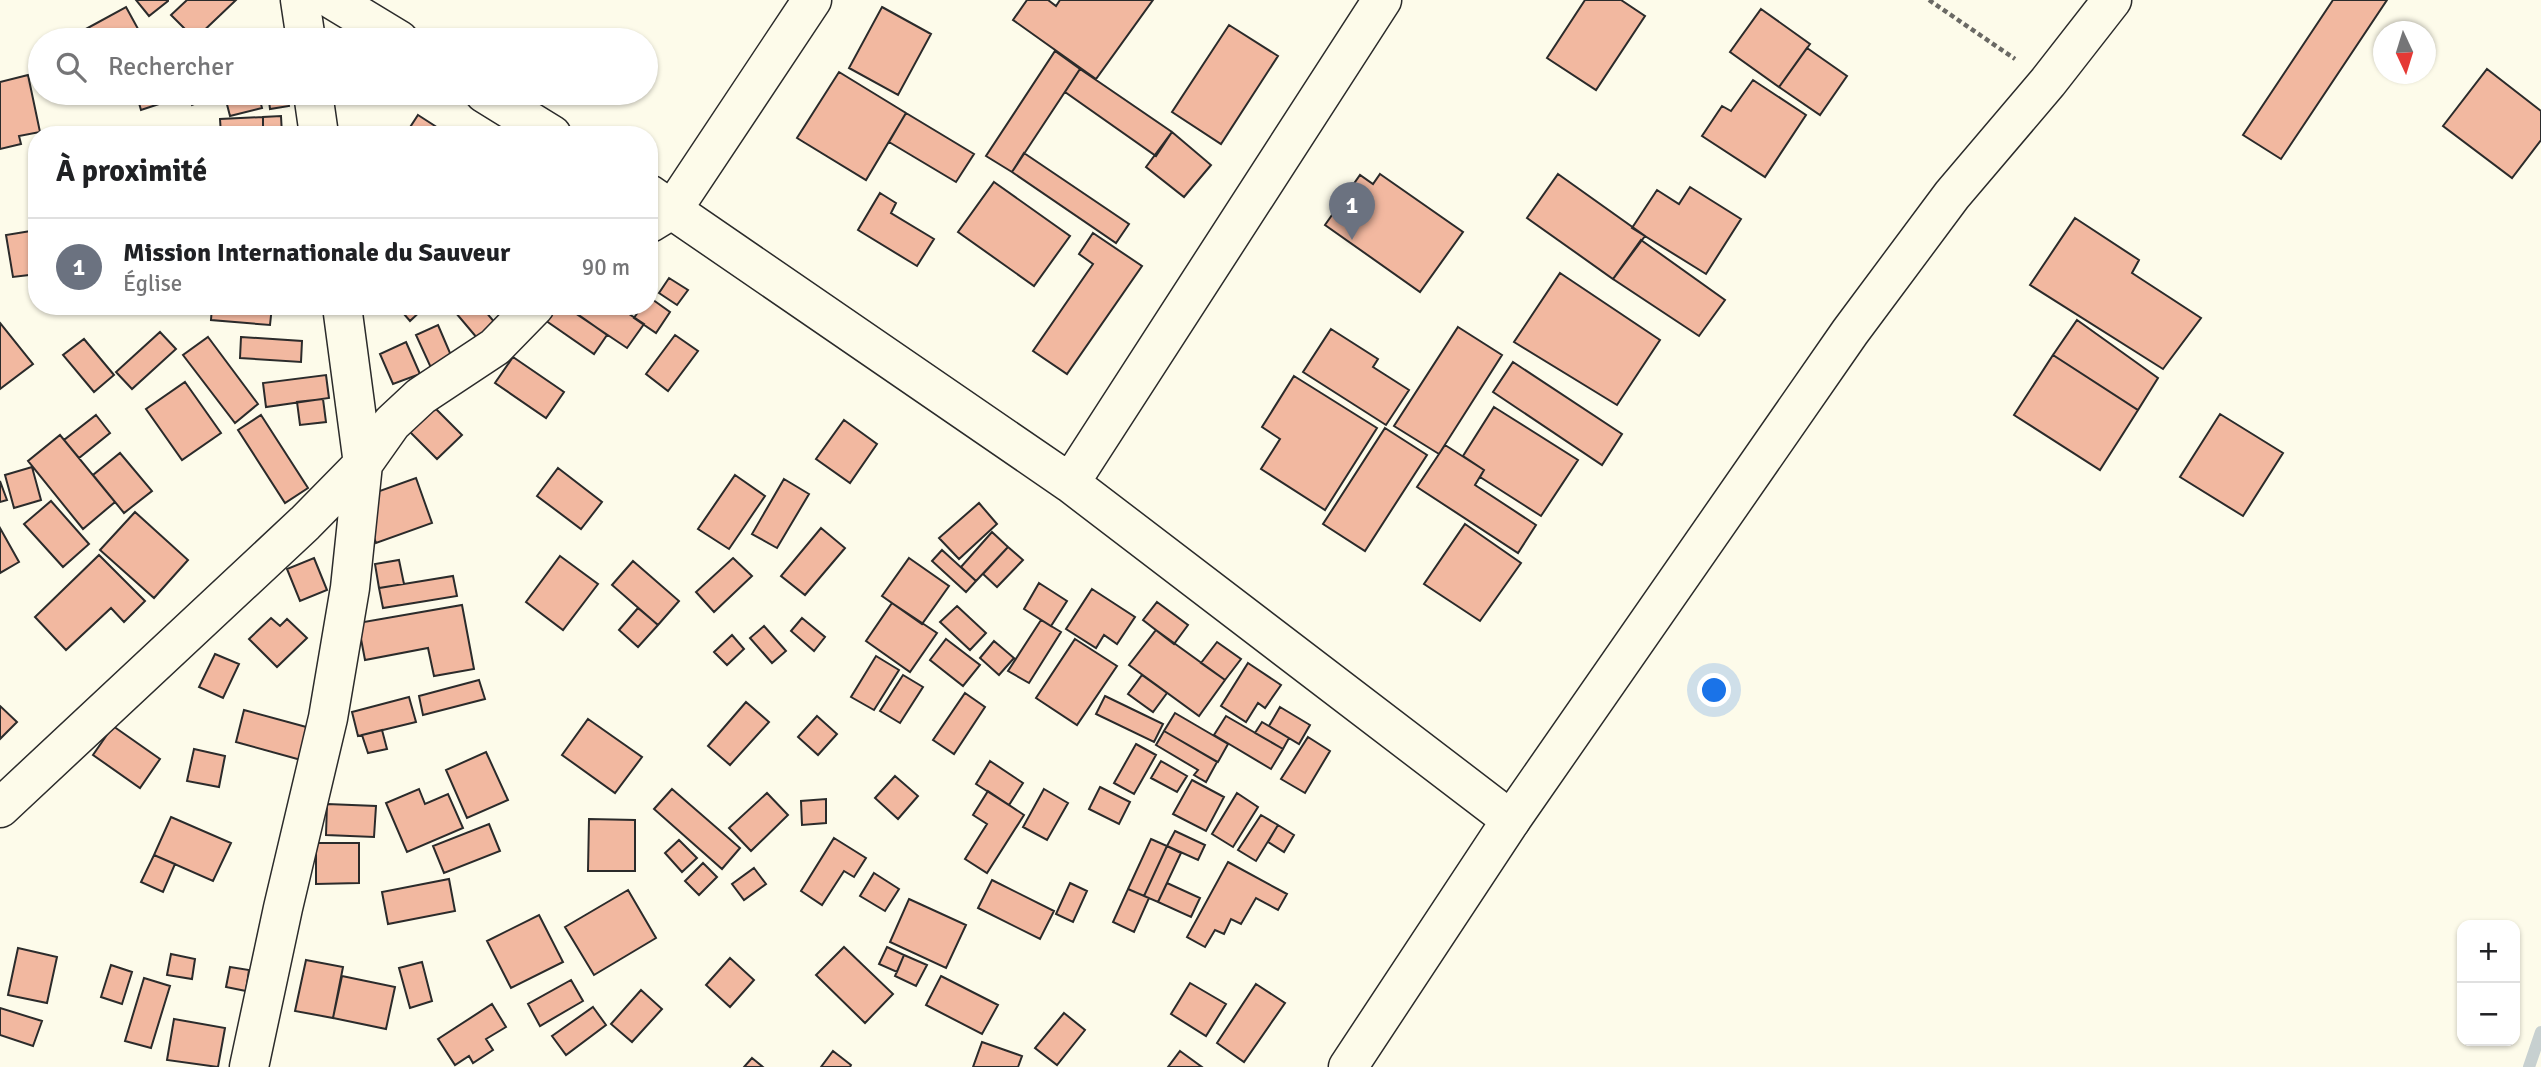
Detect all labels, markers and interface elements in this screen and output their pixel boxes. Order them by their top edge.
north arrow [2373,21,2436,84]
search box [28,28,658,105]
icon: search [52,48,90,86]
text: Rechercher [108,51,234,83]
text: À proximité [56,153,207,190]
pin: 1 [1329,182,1375,240]
text: Mission Internationale du Sauveur [123,237,510,269]
text: 1 [73,253,85,282]
text: 90 m [582,253,630,282]
text: Église [123,269,182,298]
your location [1697,673,1731,707]
map controls [2457,920,2520,1046]
button: + [2457,920,2520,983]
button: − [2457,983,2520,1046]

